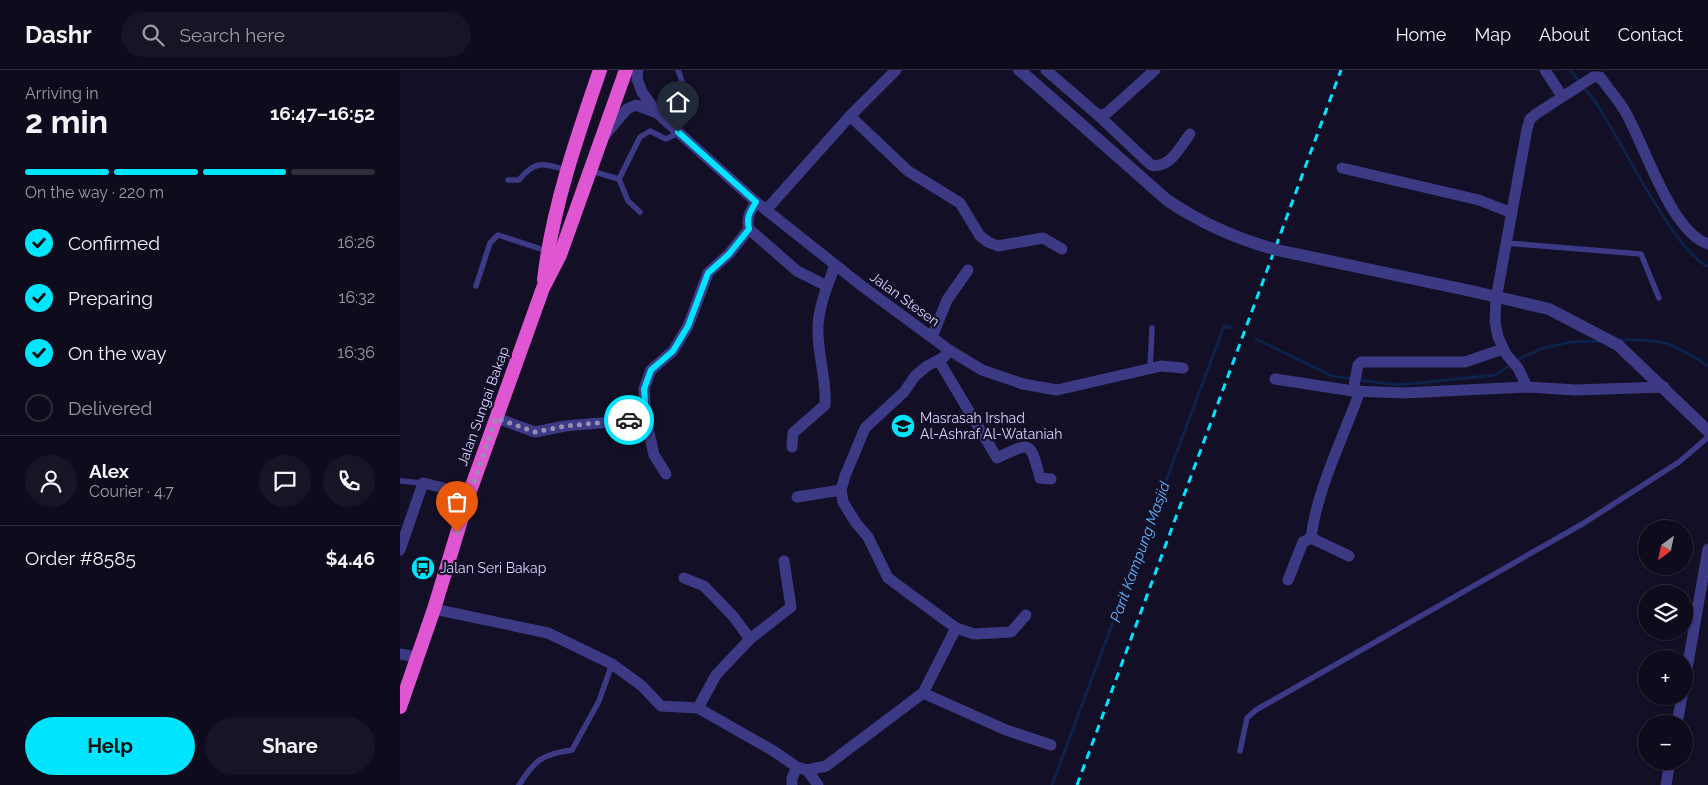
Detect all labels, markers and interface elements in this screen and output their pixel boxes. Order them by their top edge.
search box [121,12,471,57]
text: Dashr [25,20,91,49]
icon: search [139,21,167,49]
text: Search here [179,24,285,46]
text: Home [1395,24,1446,45]
text: Map [1474,24,1511,45]
text: About [1539,24,1590,45]
text: Contact [1618,24,1683,45]
pin [657,81,699,132]
text: Arriving in [25,84,99,103]
icon: home [664,88,692,116]
text: 16:47–16:52 [270,102,375,124]
text: 2 min [25,103,108,140]
text: On the way · 220 m [25,183,164,202]
icon: check [25,229,53,257]
text: Confirmed [68,232,160,254]
text: 16:26 [338,233,375,252]
street label: Jalan Stesen [867,269,943,329]
icon: check [25,284,53,312]
text: Preparing [68,287,153,309]
text: 16:32 [339,288,375,307]
icon: check [25,339,53,367]
text: On the way [68,342,167,364]
text: 16:36 [337,343,375,362]
street label: Jalan Sungai Bakap [454,344,512,468]
courier [604,395,654,445]
text: Delivered [68,397,152,419]
icon: car [615,406,643,434]
place label: Masrasah Irshad Al-Ashraf Al-Wataniah [920,410,1062,442]
school or university icon: Masrasah Irshad Al-Ashraf Al-Wataniah [890,413,916,439]
button: person [25,455,77,507]
button: chat [259,455,311,507]
button: phone [323,455,375,507]
text: Alex [89,460,129,482]
water label: Parit Kampung Masjid [1106,478,1174,625]
pin [436,481,478,532]
text: Courier · 4.7 [89,482,174,501]
icon: bag [443,488,471,516]
north arrow [1638,520,1692,575]
map controls [1638,520,1693,770]
text: Order #8585 [25,547,136,569]
text: $4.46 [325,547,375,569]
bus stop icon: Jalan Seri Bakap [410,555,436,581]
place label: Jalan Seri Bakap [440,560,547,576]
button: layers [1638,585,1693,640]
button: + [1638,650,1693,705]
button: − [1638,715,1693,770]
button: Help [25,717,195,775]
button: Share [205,717,375,775]

